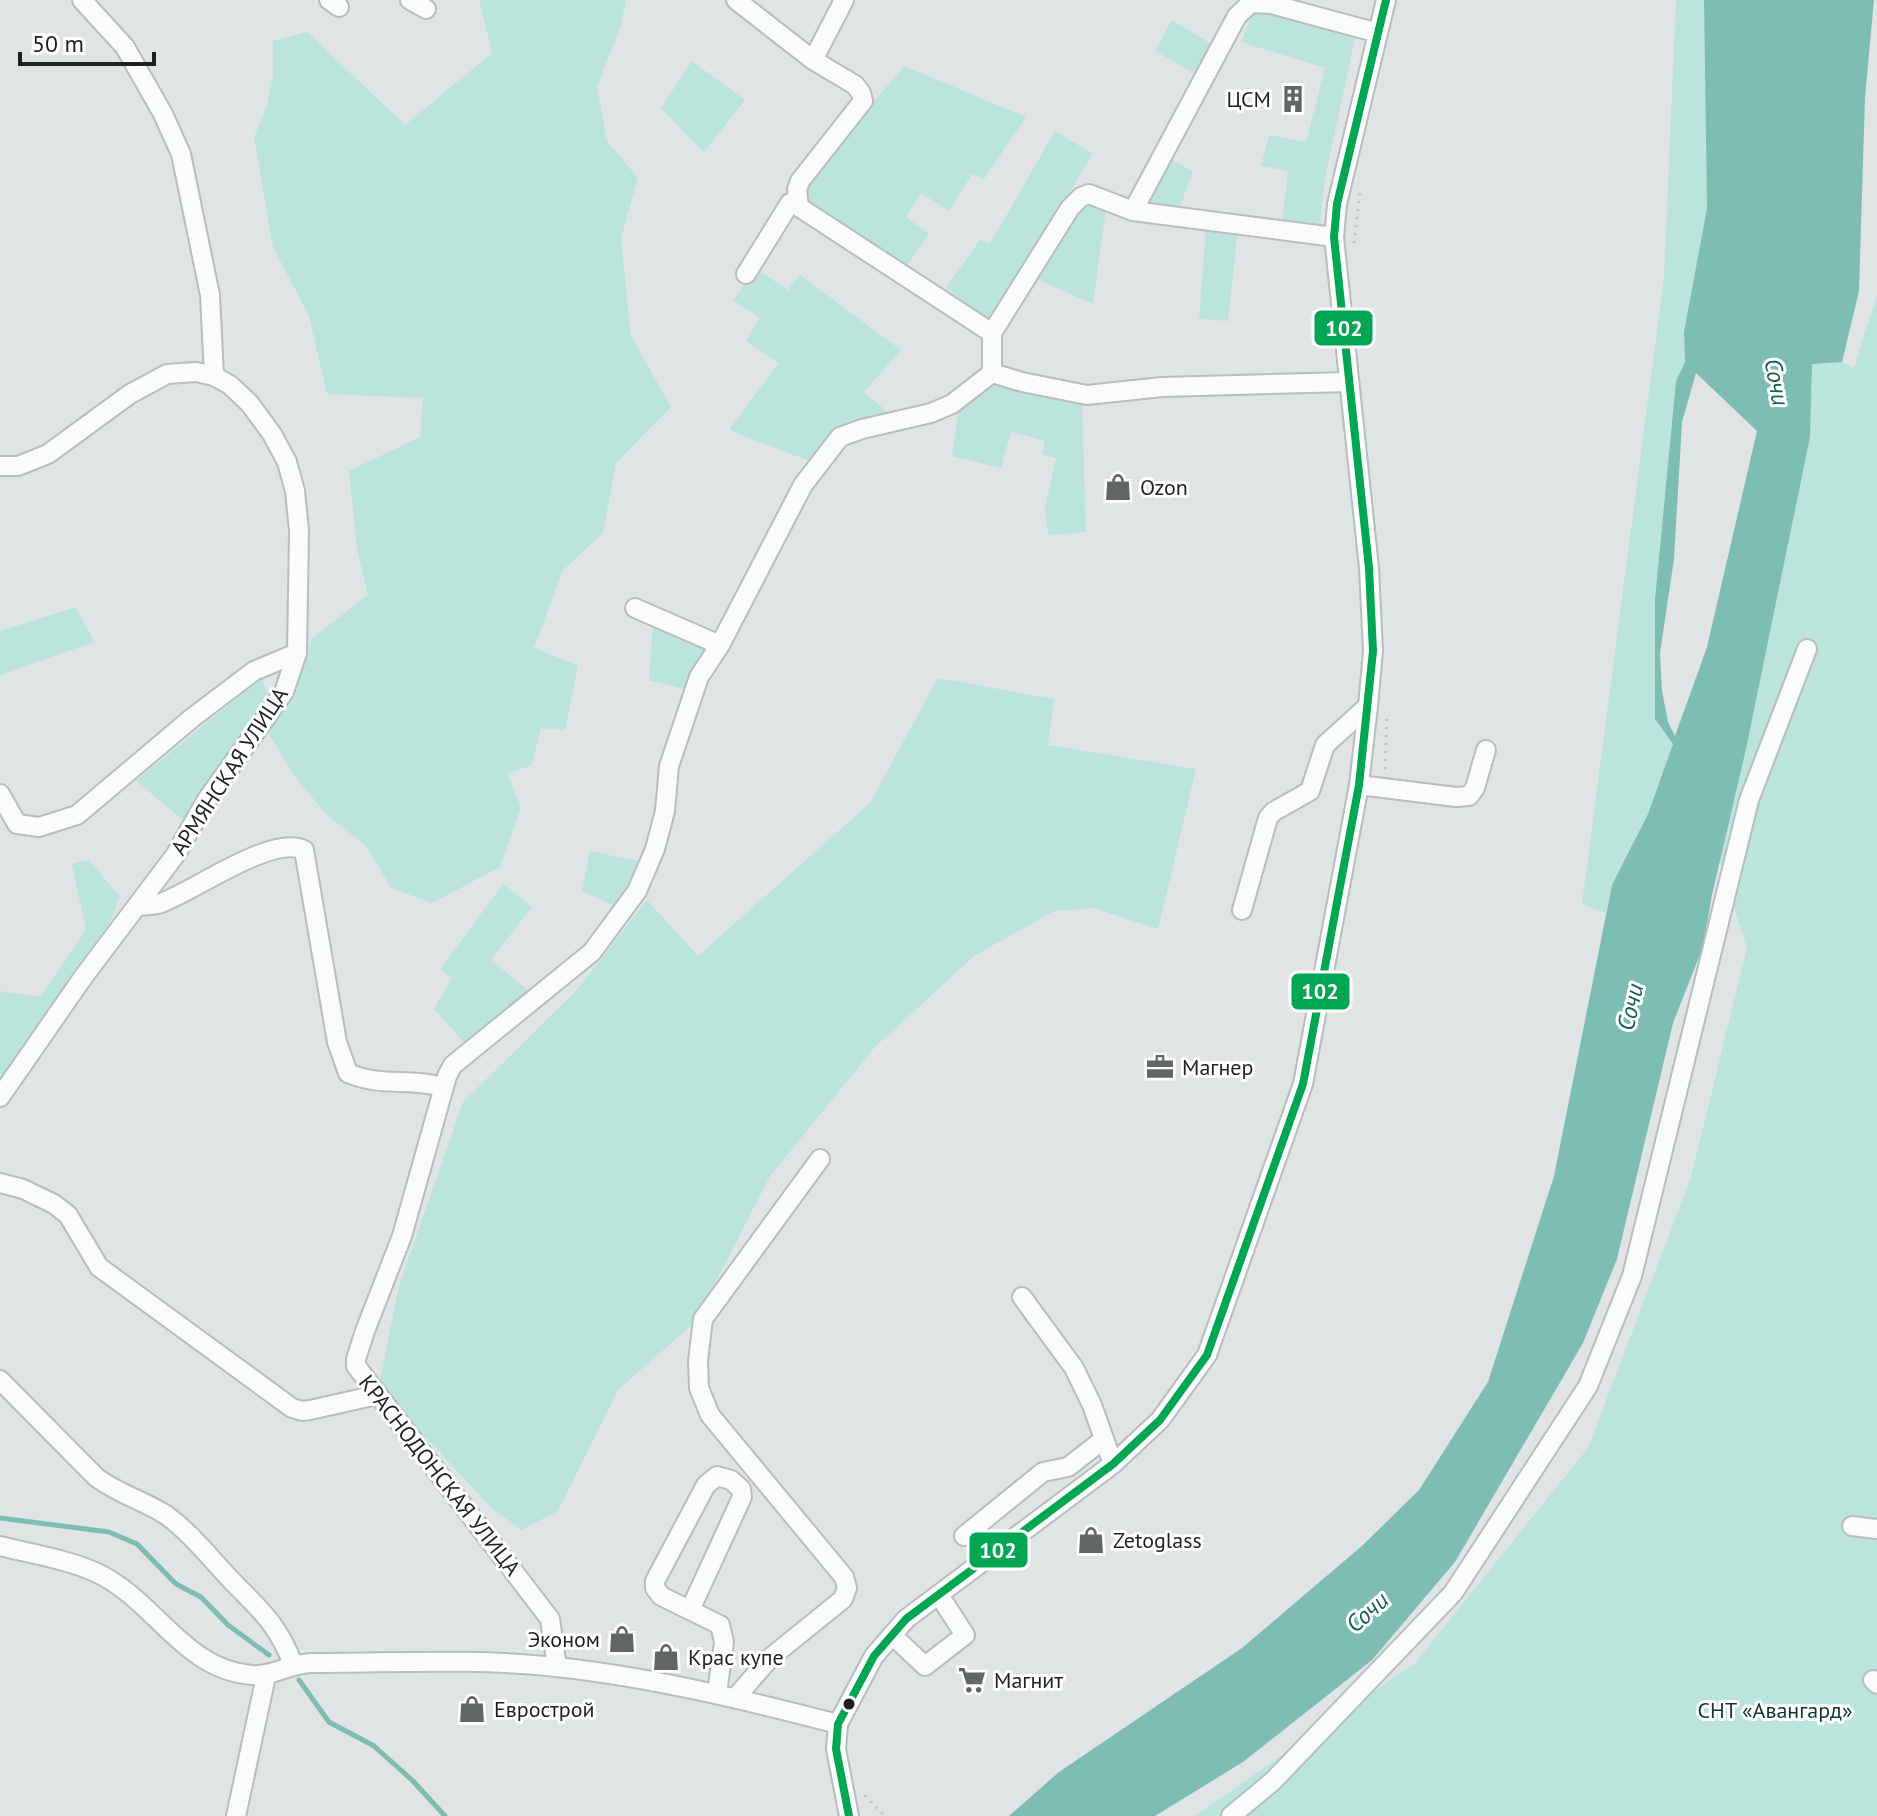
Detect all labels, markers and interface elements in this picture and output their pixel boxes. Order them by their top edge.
scale bar [20,16,154,66]
text: 50 m [32,28,84,59]
building icon: ЦСМ [1278,84,1308,114]
place label: ЦСМ [1226,85,1271,113]
line badge: 102 [1313,309,1374,347]
text: 102 [1325,314,1363,342]
water label: Сочи [1757,356,1797,408]
shop icon: Ozon [1103,472,1133,502]
place label: Ozon [1140,473,1188,501]
street label: АРМЯНСКАЯ УЛИЦА [164,682,294,860]
line badge: 102 [1290,972,1351,1011]
text: 102 [1301,977,1339,1005]
water label: Сочи [1610,980,1650,1034]
office icon: Магнер [1145,1052,1175,1082]
place label: Магнер [1182,1053,1253,1081]
street label: КРАСНОДОНСКАЯ УЛИЦА [353,1369,527,1581]
shop icon: Zetoglass [1076,1525,1106,1555]
place label: Zetoglass [1113,1526,1202,1554]
line badge: 102 [968,1531,1029,1569]
text: 102 [979,1536,1017,1564]
water label: Сочи [1339,1585,1395,1639]
shop icon: Эконом [607,1624,637,1654]
place label: Эконом [527,1625,600,1653]
shop icon: Крас купе [651,1642,681,1672]
place label: Крас купе [688,1643,784,1671]
supermarket icon: Магнит [957,1665,987,1695]
place label: Магнит [994,1666,1063,1694]
shop icon: Еврострой [457,1694,487,1724]
place label: Еврострой [494,1695,595,1723]
unlabelled marker [841,1696,857,1712]
park label: СНТ «Авангард» [1698,1696,1852,1724]

